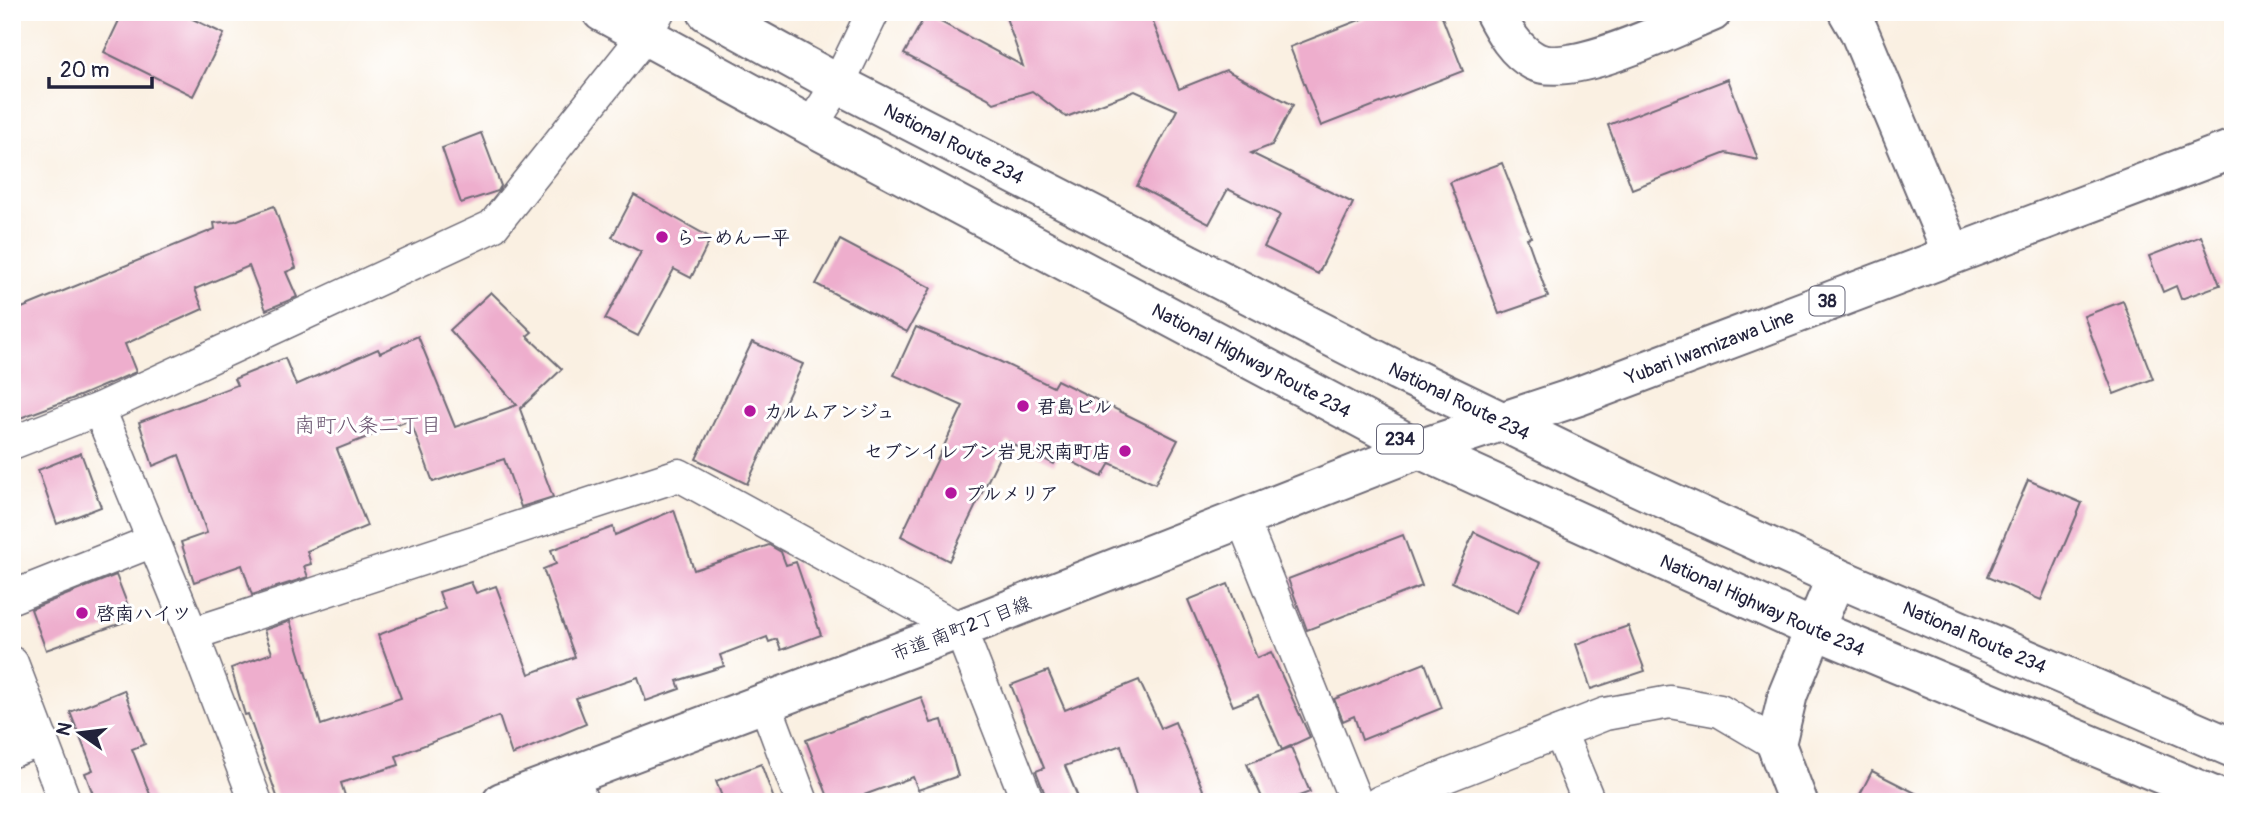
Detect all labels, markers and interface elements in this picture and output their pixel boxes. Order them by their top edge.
scale bar [49,46,152,90]
text: 20 m [60,57,109,84]
street label: National Route 234 [880,99,1028,190]
place label: らーめん一平 [676,226,790,250]
marker: らーめん一平 [654,229,670,245]
road number: 38 [1810,286,1844,316]
street label: National Highway Route 234 [1147,298,1355,424]
street label: Yubari Iwamizawa Line [1621,305,1798,391]
street label: National Route 234 [1386,357,1534,445]
place label: 君島ビル [1037,395,1113,419]
marker: 君島ビル [1015,398,1031,414]
place label: カルムアンジュ [764,400,895,424]
marker: カルムアンジュ [742,403,758,419]
district label: 南町八条二丁目 [295,412,442,439]
road number: 234 [1377,424,1423,454]
place label: セブンイレブン岩見沢南町店 [864,440,1111,464]
marker: セブンイレブン岩見沢南町店 [1117,443,1133,459]
place label: プルメリア [965,482,1059,506]
marker: プルメリア [943,485,959,501]
street label: National Highway Route 234 [1656,549,1868,662]
street label: 市道 南町2丁目線 [888,591,1035,667]
street label: National Route 234 [1899,596,2050,679]
place label: 啓南ハイツ [96,602,191,626]
marker: 啓南ハイツ [74,605,90,621]
north arrow [46,698,116,768]
text: N [51,720,78,738]

